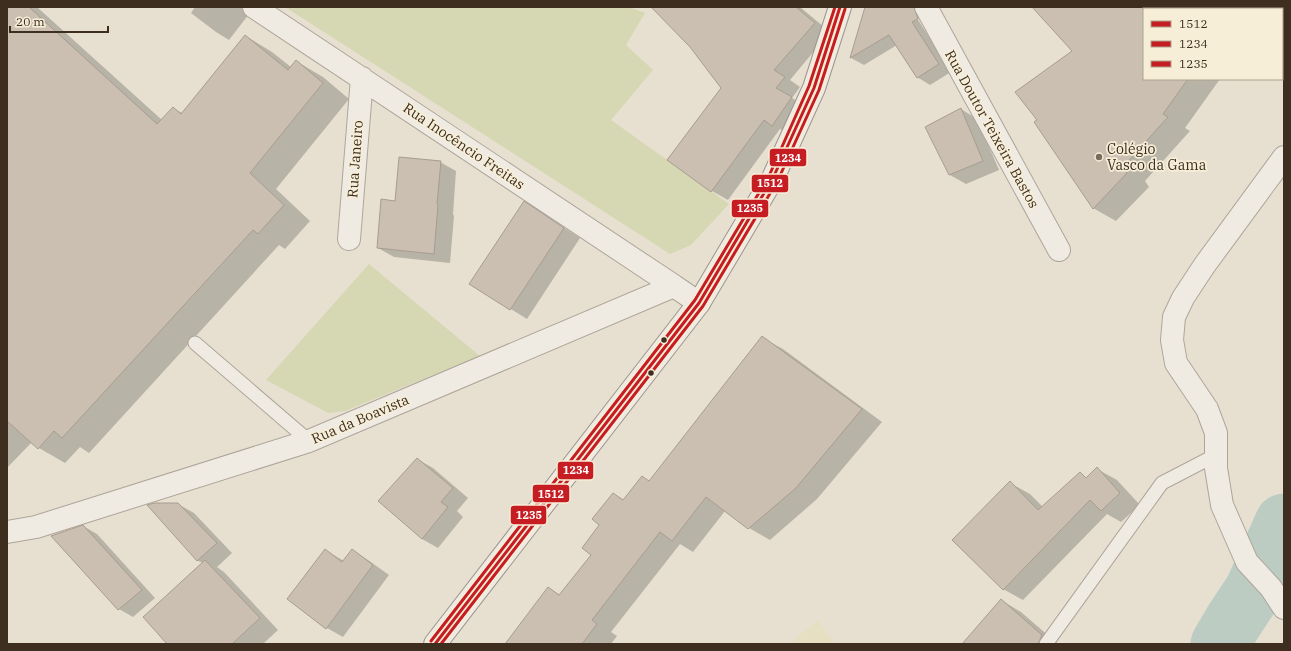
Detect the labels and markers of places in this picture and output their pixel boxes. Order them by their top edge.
place label: Colégio Vasco da Gama [1107,140,1207,174]
marker: Colégio Vasco da Gama [1094,152,1104,162]
unlabelled marker [659,335,669,345]
unlabelled marker [646,368,656,378]

